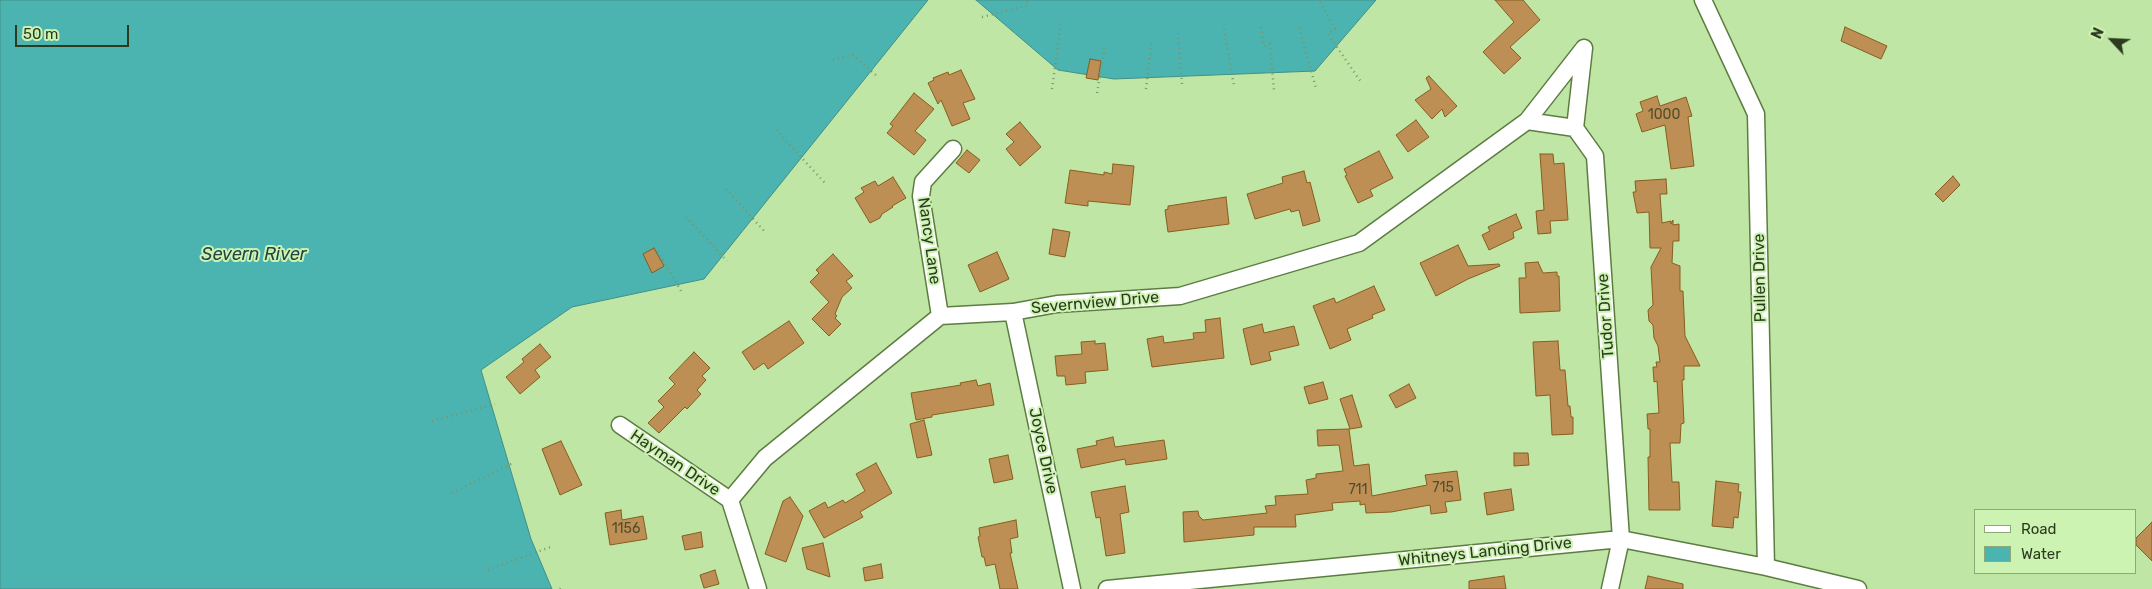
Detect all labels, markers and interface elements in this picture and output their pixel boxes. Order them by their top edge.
scale bar [18,15,131,47]
north arrow [2087,15,2137,65]
text: 50 m [23,25,58,43]
text: N [2088,25,2108,42]
house number: 1000 [1648,107,1680,123]
street label: Nancy Lane [913,196,945,286]
street label: Pullen Drive [1750,233,1770,323]
water label: Severn River [201,244,307,266]
street label: Tudor Drive [1593,273,1619,359]
street label: Severnview Drive [1030,288,1160,318]
street label: Joyce Drive [1024,406,1062,496]
street label: Hayman Drive [626,426,724,500]
house number: 715 [1432,480,1454,496]
house number: 711 [1348,482,1368,498]
legend [1974,509,2137,574]
text: Road [2021,520,2057,538]
house number: 1156 [612,521,640,537]
street label: Whitneys Landing Drive [1397,533,1573,571]
text: Water [2021,545,2061,563]

